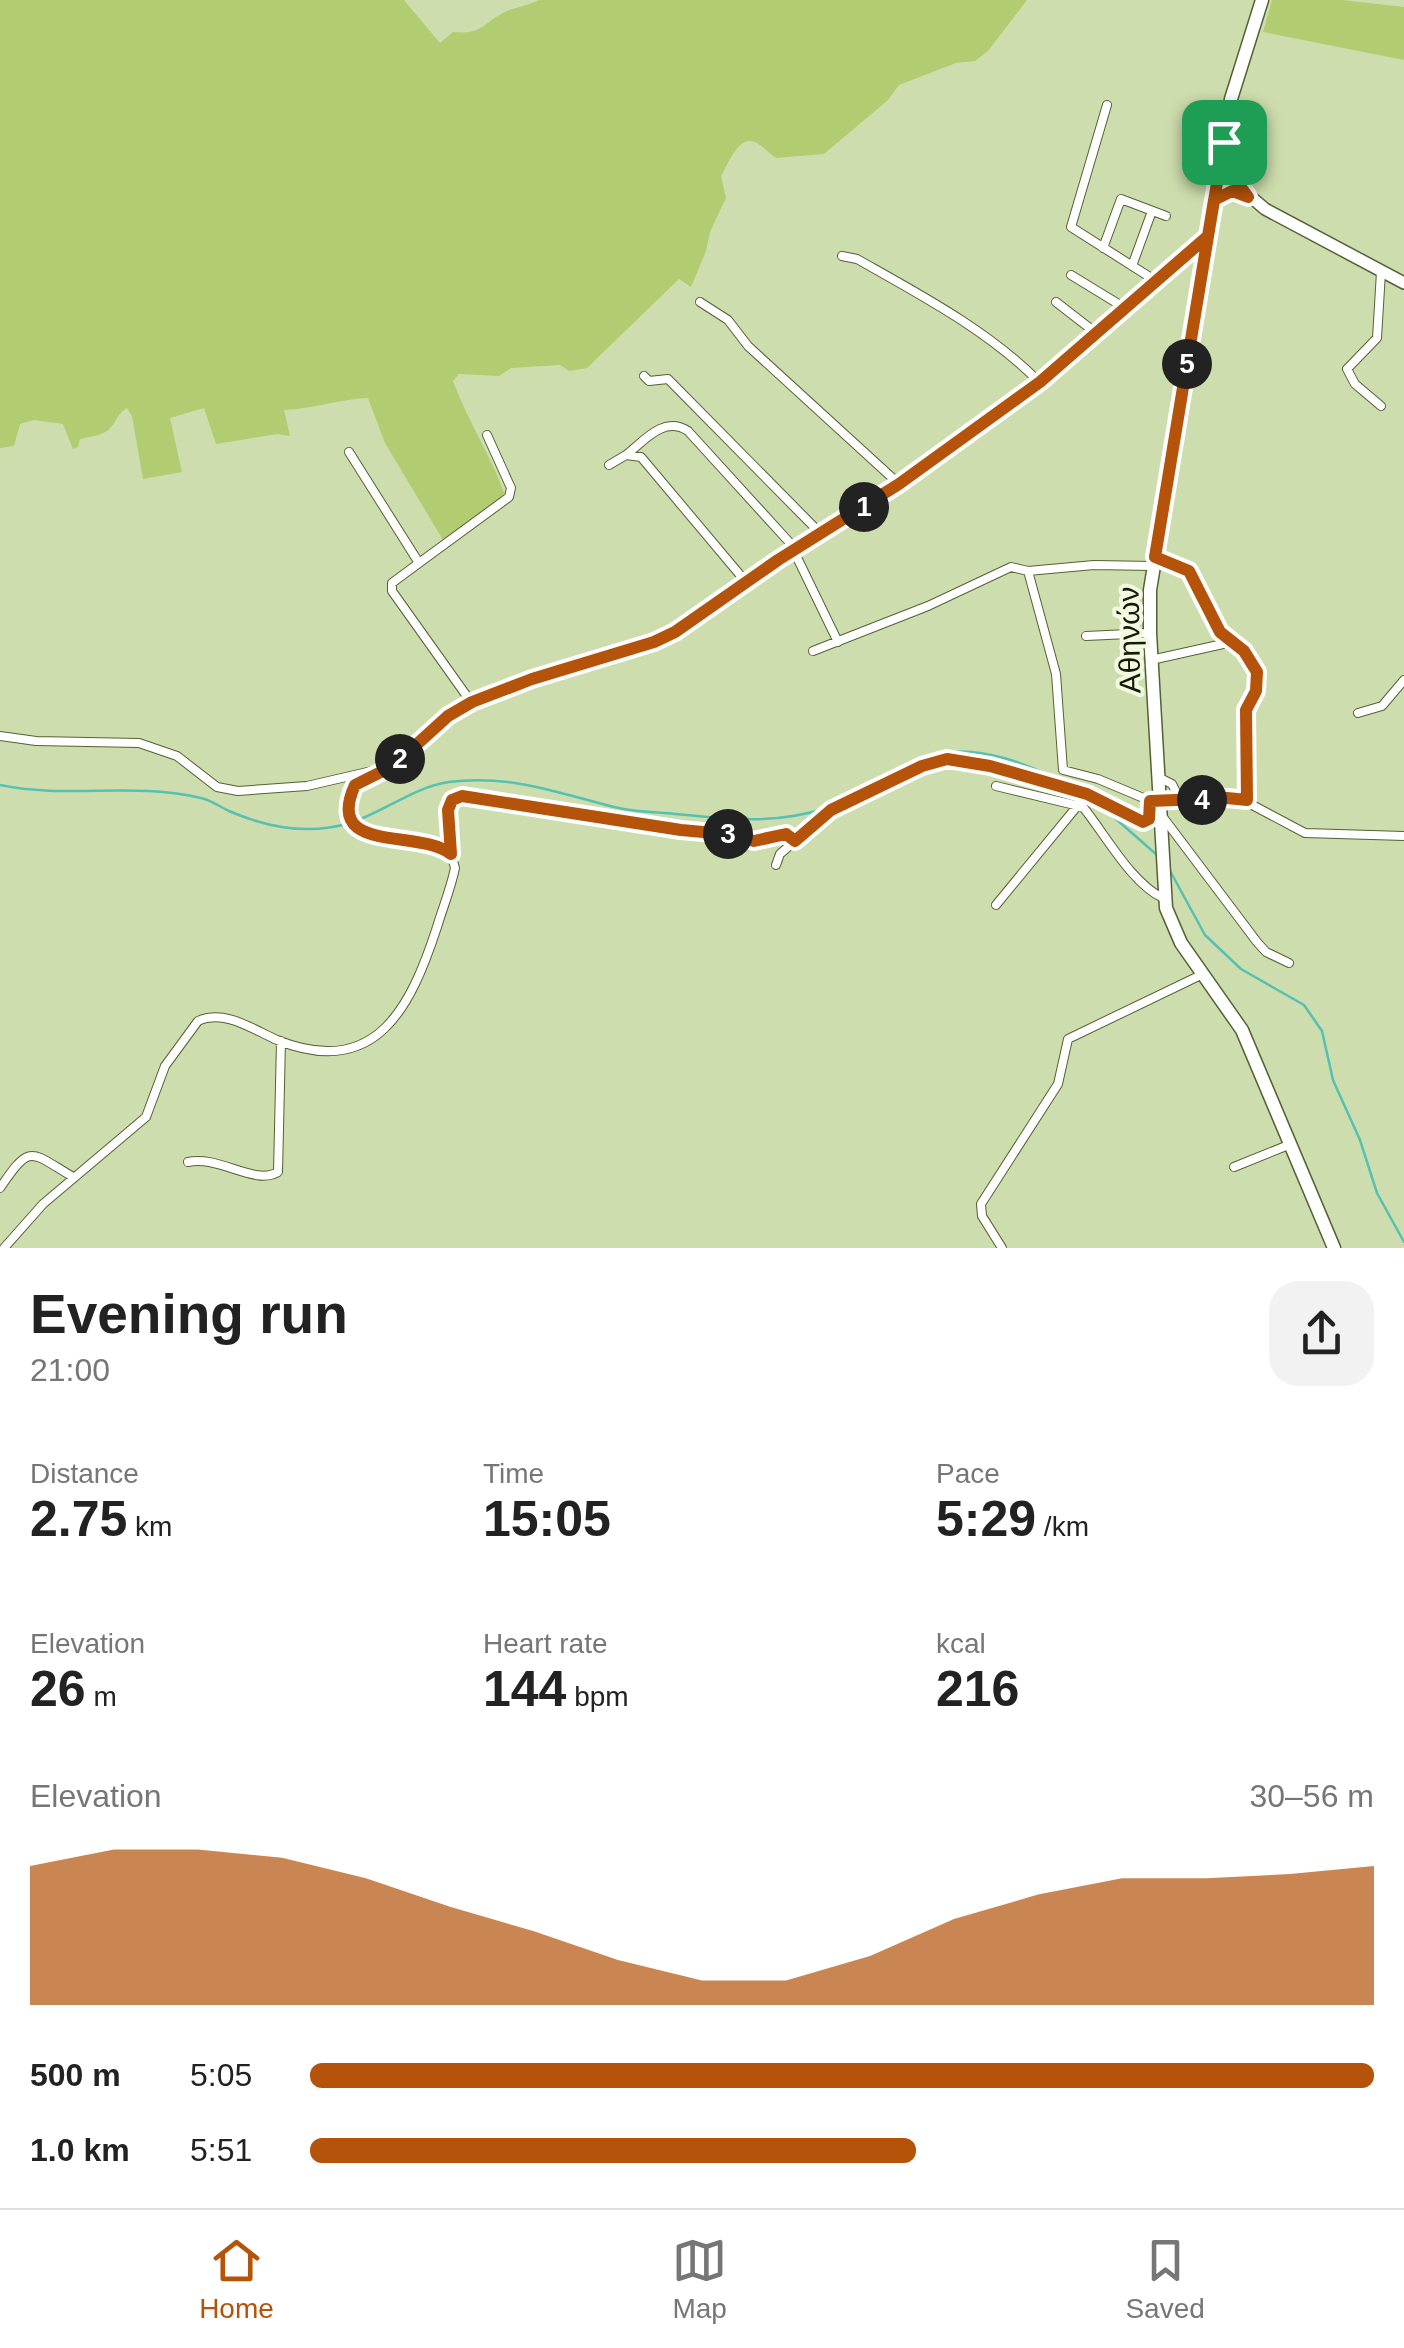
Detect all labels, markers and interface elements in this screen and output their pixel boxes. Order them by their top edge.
pin [1182,100,1267,185]
icon: arrive [1197,115,1252,170]
pin: 5 [1162,339,1212,389]
text: 5 [1179,348,1195,379]
pin: 1 [839,482,889,532]
text: 1 [856,491,872,522]
street label: Αθηνών [1112,586,1146,694]
pin: 2 [375,734,425,784]
text: 2 [392,743,408,774]
pin: 4 [1177,775,1227,825]
text: 4 [1194,784,1210,815]
pin: 3 [703,809,753,859]
text: 3 [720,818,736,849]
button: share [1269,1281,1374,1386]
text: Evening run [30,1283,348,1345]
text: 21:00 [30,1352,110,1388]
text: Distance [30,1458,139,1489]
text: Time [483,1458,544,1489]
text: Pace [936,1458,1000,1489]
text: 2.75 [30,1491,127,1547]
text: 15:05 [483,1491,611,1547]
text: 5:29 [936,1491,1036,1547]
text: km [127,1511,172,1542]
text: /km [1036,1511,1089,1542]
text: Elevation [30,1628,145,1659]
text: Heart rate [483,1628,608,1659]
text: kcal [936,1628,986,1659]
text: 26 [30,1661,86,1717]
text: 144 [483,1661,566,1717]
text: 216 [936,1661,1019,1717]
text: m [86,1681,117,1712]
text: bpm [566,1681,629,1712]
text: Elevation [30,1778,162,1814]
text: 30–56 m [1249,1778,1374,1814]
text: 500 m [30,2057,121,2093]
text: 5:05 [190,2057,252,2093]
text: 1.0 km [30,2132,130,2168]
text: 5:51 [190,2132,252,2168]
tab: Home [199,2233,274,2325]
tab: Map [672,2233,727,2325]
tab: Saved [1125,2233,1205,2325]

